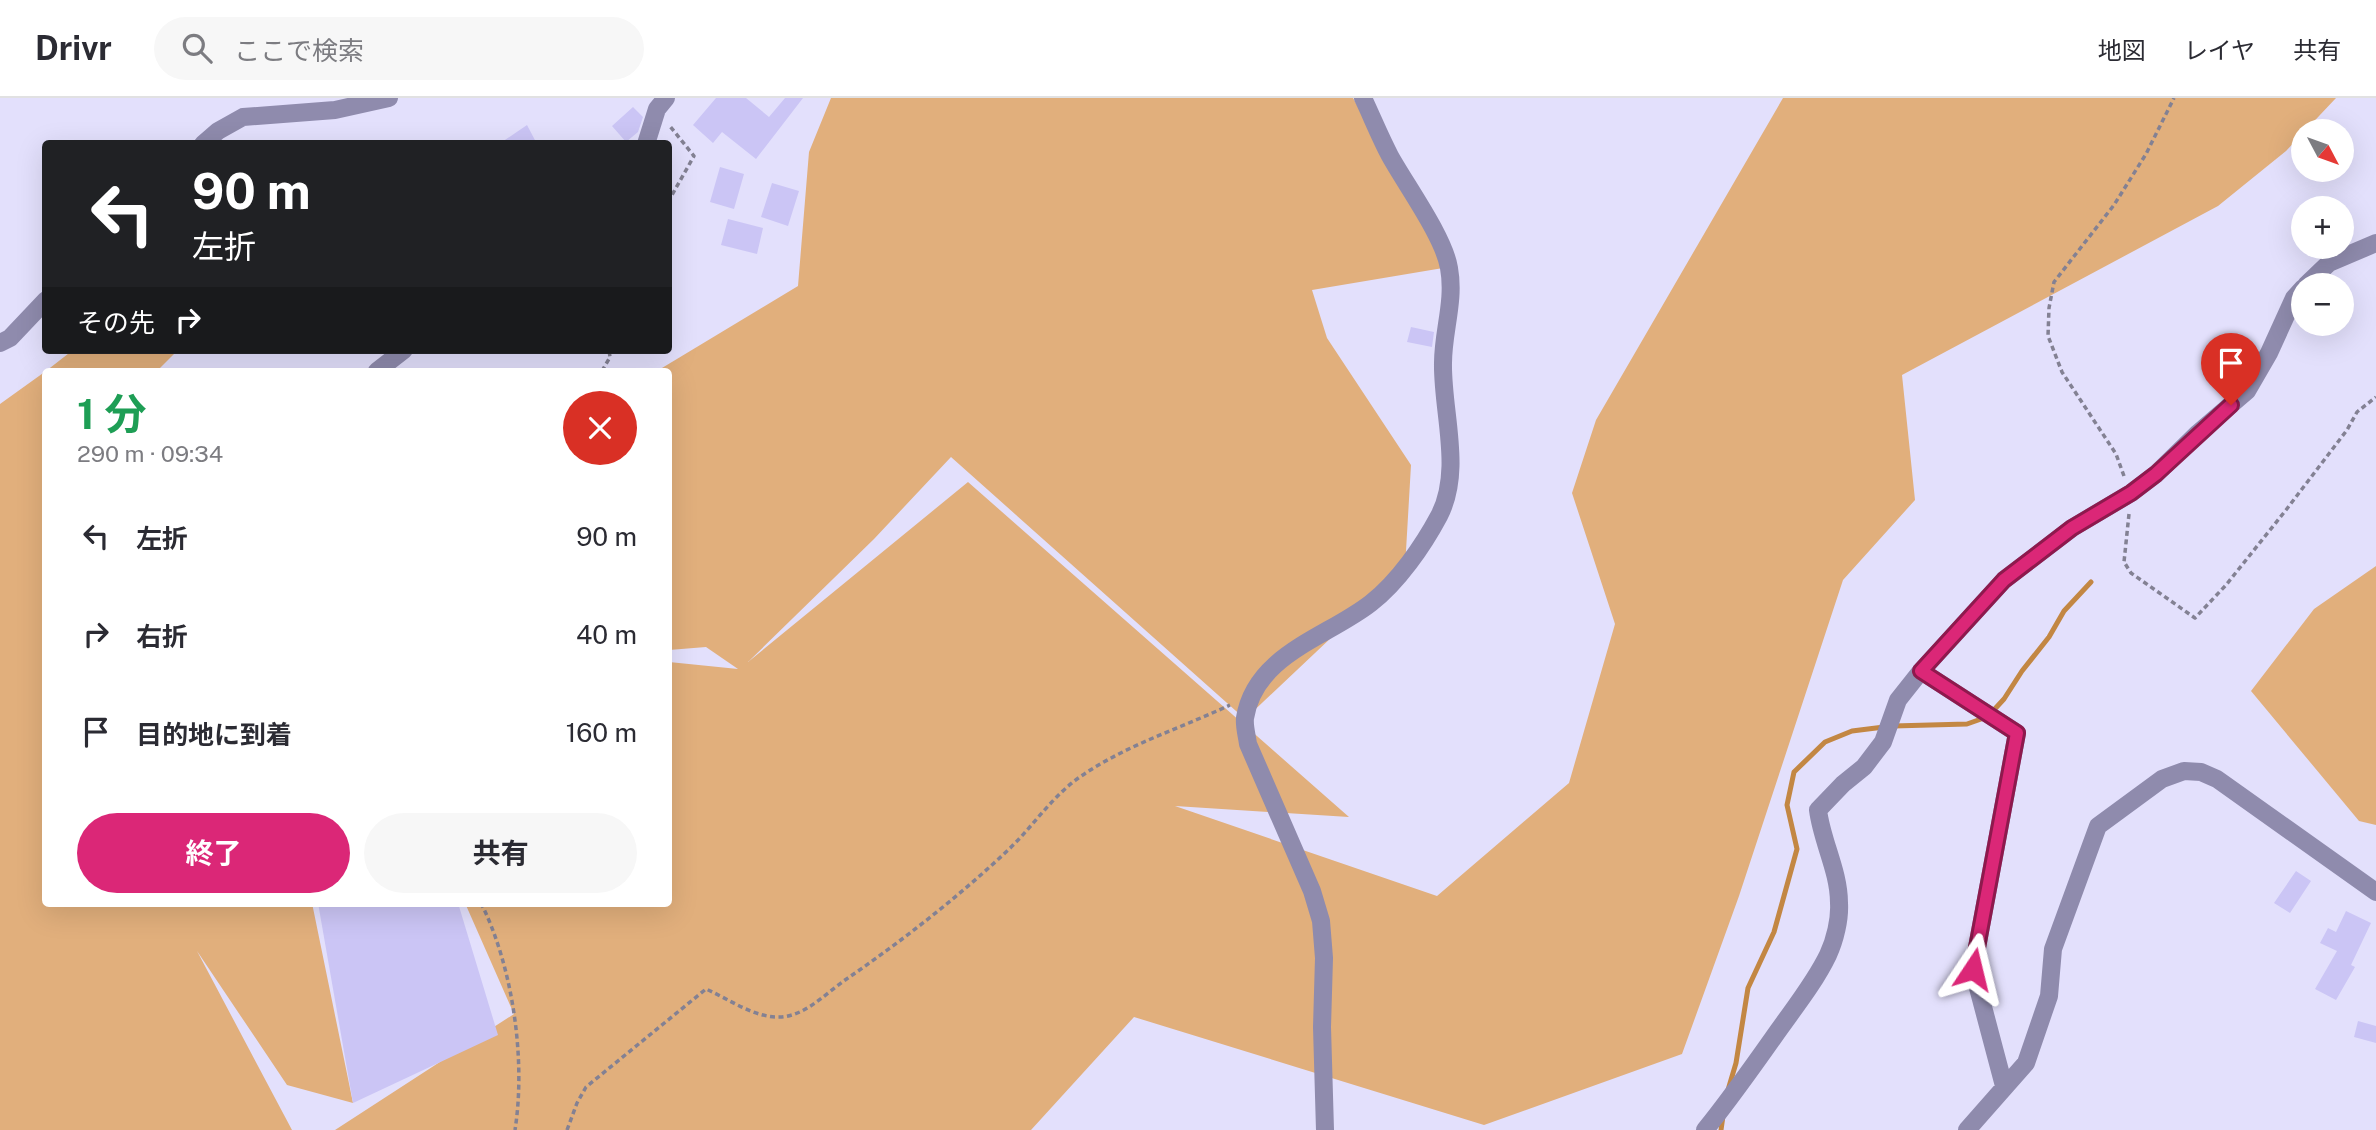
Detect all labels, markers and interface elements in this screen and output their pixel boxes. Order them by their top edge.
search box [154,17,644,80]
text: Drivr [35,29,112,67]
icon: search [178,29,216,67]
text: ここで検索 [234,35,364,66]
text: 地図 [2098,36,2146,64]
text: レイヤ [2184,36,2255,64]
text: 共有 [2293,36,2341,64]
north arrow [2291,119,2354,182]
map controls [2291,119,2354,336]
text: 90 m [192,162,311,220]
icon: left [77,168,168,259]
button: + [2291,196,2354,259]
text: 左折 [192,228,256,265]
button: − [2291,273,2354,336]
icon: right [169,301,207,339]
text: その先 [77,307,155,338]
pin [2201,333,2261,405]
icon: arrive [2212,344,2250,382]
text: 1 分 [77,389,146,438]
button: close [563,391,637,465]
text: 290 m · 09:34 [77,440,223,467]
icon: left [77,517,115,555]
text: 90 m [576,521,637,552]
text: 左折 [136,523,188,554]
icon: right [77,615,115,653]
text: 40 m [576,619,637,650]
text: 右折 [136,621,188,652]
icon: arrive [77,713,115,751]
text: 160 m [566,717,637,748]
text: 目的地に到着 [136,719,292,750]
button: 終了 [77,813,350,893]
button: 共有 [364,813,637,893]
position arrow [1936,932,2010,1006]

